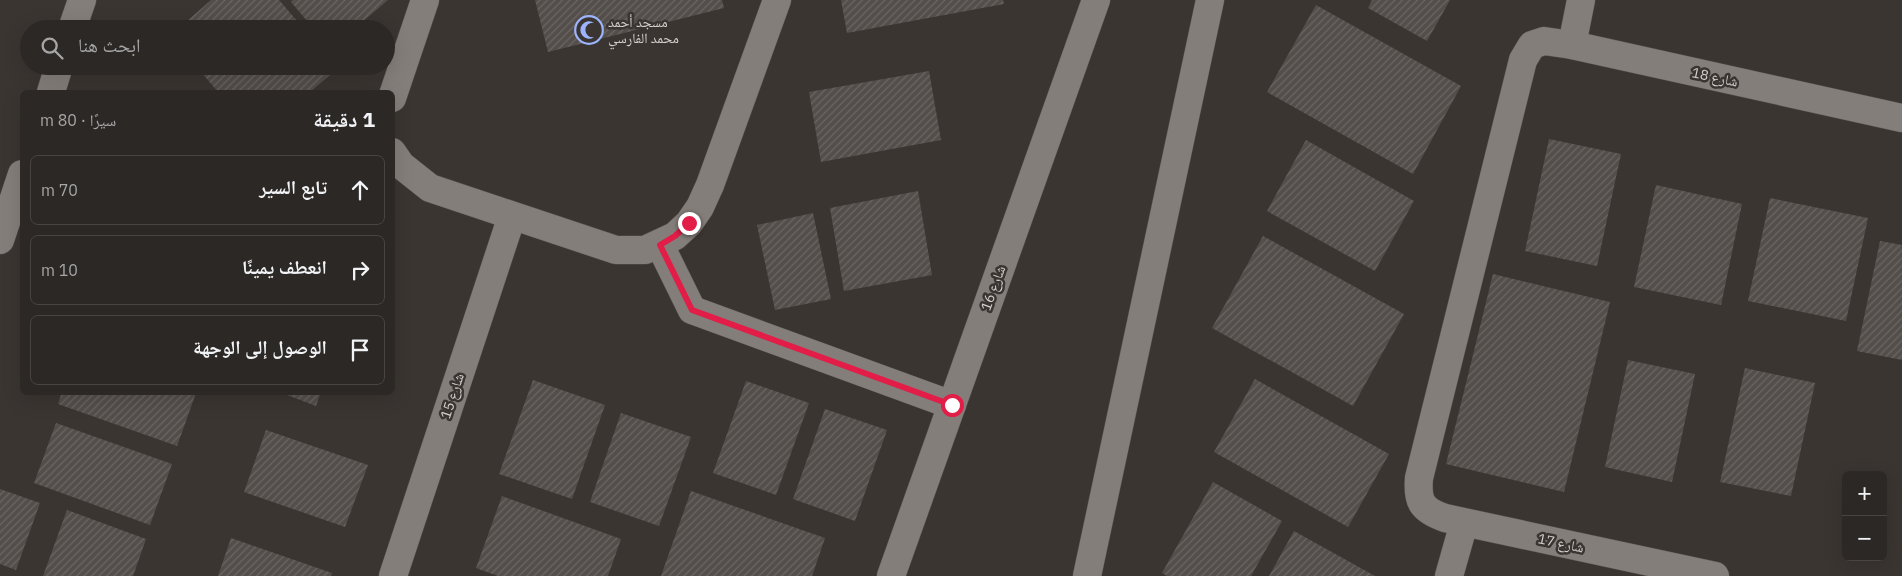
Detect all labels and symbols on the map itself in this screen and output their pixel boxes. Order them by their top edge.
place label: مسجد أحمد محمد الفارسي [608,13,679,50]
mosque icon: مسجد أحمد محمد الفارسي [574,15,604,45]
street label: شارع 18 [1690,63,1740,92]
route end [678,212,701,235]
street label: شارع 16 [977,263,1010,313]
street label: شارع 15 [436,371,469,421]
route start [941,394,964,417]
street label: شارع 17 [1536,529,1586,558]

